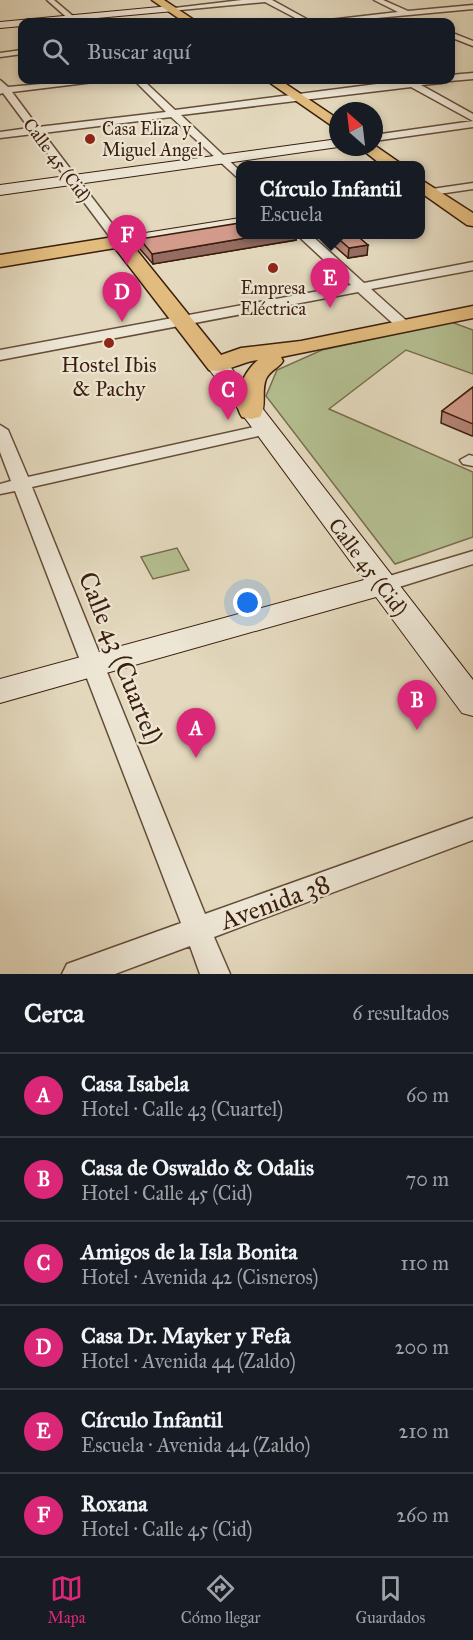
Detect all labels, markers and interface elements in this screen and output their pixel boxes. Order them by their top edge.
search box [18,18,455,84]
icon: search [39,35,72,68]
text: Buscar aquí [87,38,190,65]
north arrow [329,102,383,156]
street label: Calle 45 (Cid) [17,114,96,207]
place label: Casa Eliza y Miguel Angel [102,118,203,162]
marker: Casa Eliza y Miguel Angel [83,132,97,146]
popup [236,161,425,239]
text: Círculo Infantil [260,175,401,202]
text: Escuela [260,202,323,226]
pin: F [108,216,146,265]
pin: E [310,258,350,308]
marker: Empresa Eléctrica [266,261,280,275]
pin: D [102,272,142,322]
place label: Empresa Eléctrica [240,277,306,320]
marker: Hostel Ibis & Pachy [102,336,116,350]
place label: Hostel Ibis & Pachy [61,352,157,402]
pin: C [208,370,248,420]
street label: Calle 45 (Cid) [323,513,413,621]
street label: Calle 43 (Cuartel) [72,567,170,749]
your location [233,588,262,617]
pin: B [398,680,436,730]
pin: A [176,708,216,758]
street label: Avenida 38 [215,867,334,937]
text: Cerca [24,997,84,1029]
text: 6 resultados [352,1001,449,1025]
text: Casa Isabela [81,1070,189,1097]
text: A [37,1083,50,1107]
text: 60 m [406,1083,449,1107]
text: Hotel · Calle 43 (Cuartel) [81,1097,283,1121]
text: Casa de Oswaldo & Odalis [81,1154,314,1181]
text: B [37,1167,50,1191]
text: 70 m [406,1167,449,1191]
text: Hotel · Calle 45 (Cid) [81,1181,253,1205]
text: Amigos de la Isla Bonita [81,1238,298,1265]
text: C [37,1251,50,1275]
text: 110 m [401,1251,449,1275]
text: Hotel · Avenida 42 (Cisneros) [81,1265,318,1289]
text: Casa Dr. Mayker y Fefa [81,1322,291,1349]
text: D [36,1335,51,1359]
text: 200 m [395,1335,449,1359]
text: Hotel · Avenida 44 (Zaldo) [81,1349,296,1373]
text: Círculo Infantil [81,1406,223,1433]
text: E [36,1419,51,1443]
text: 210 m [399,1419,449,1443]
text: Escuela · Avenida 44 (Zaldo) [81,1433,311,1457]
text: Roxana [81,1490,148,1517]
text: F [37,1503,50,1527]
text: 260 m [396,1503,449,1527]
text: Hotel · Calle 45 (Cid) [81,1517,253,1541]
tab: Mapa [48,1572,86,1627]
tab: Cómo llegar [181,1572,260,1627]
tab: Guardados [356,1572,425,1627]

